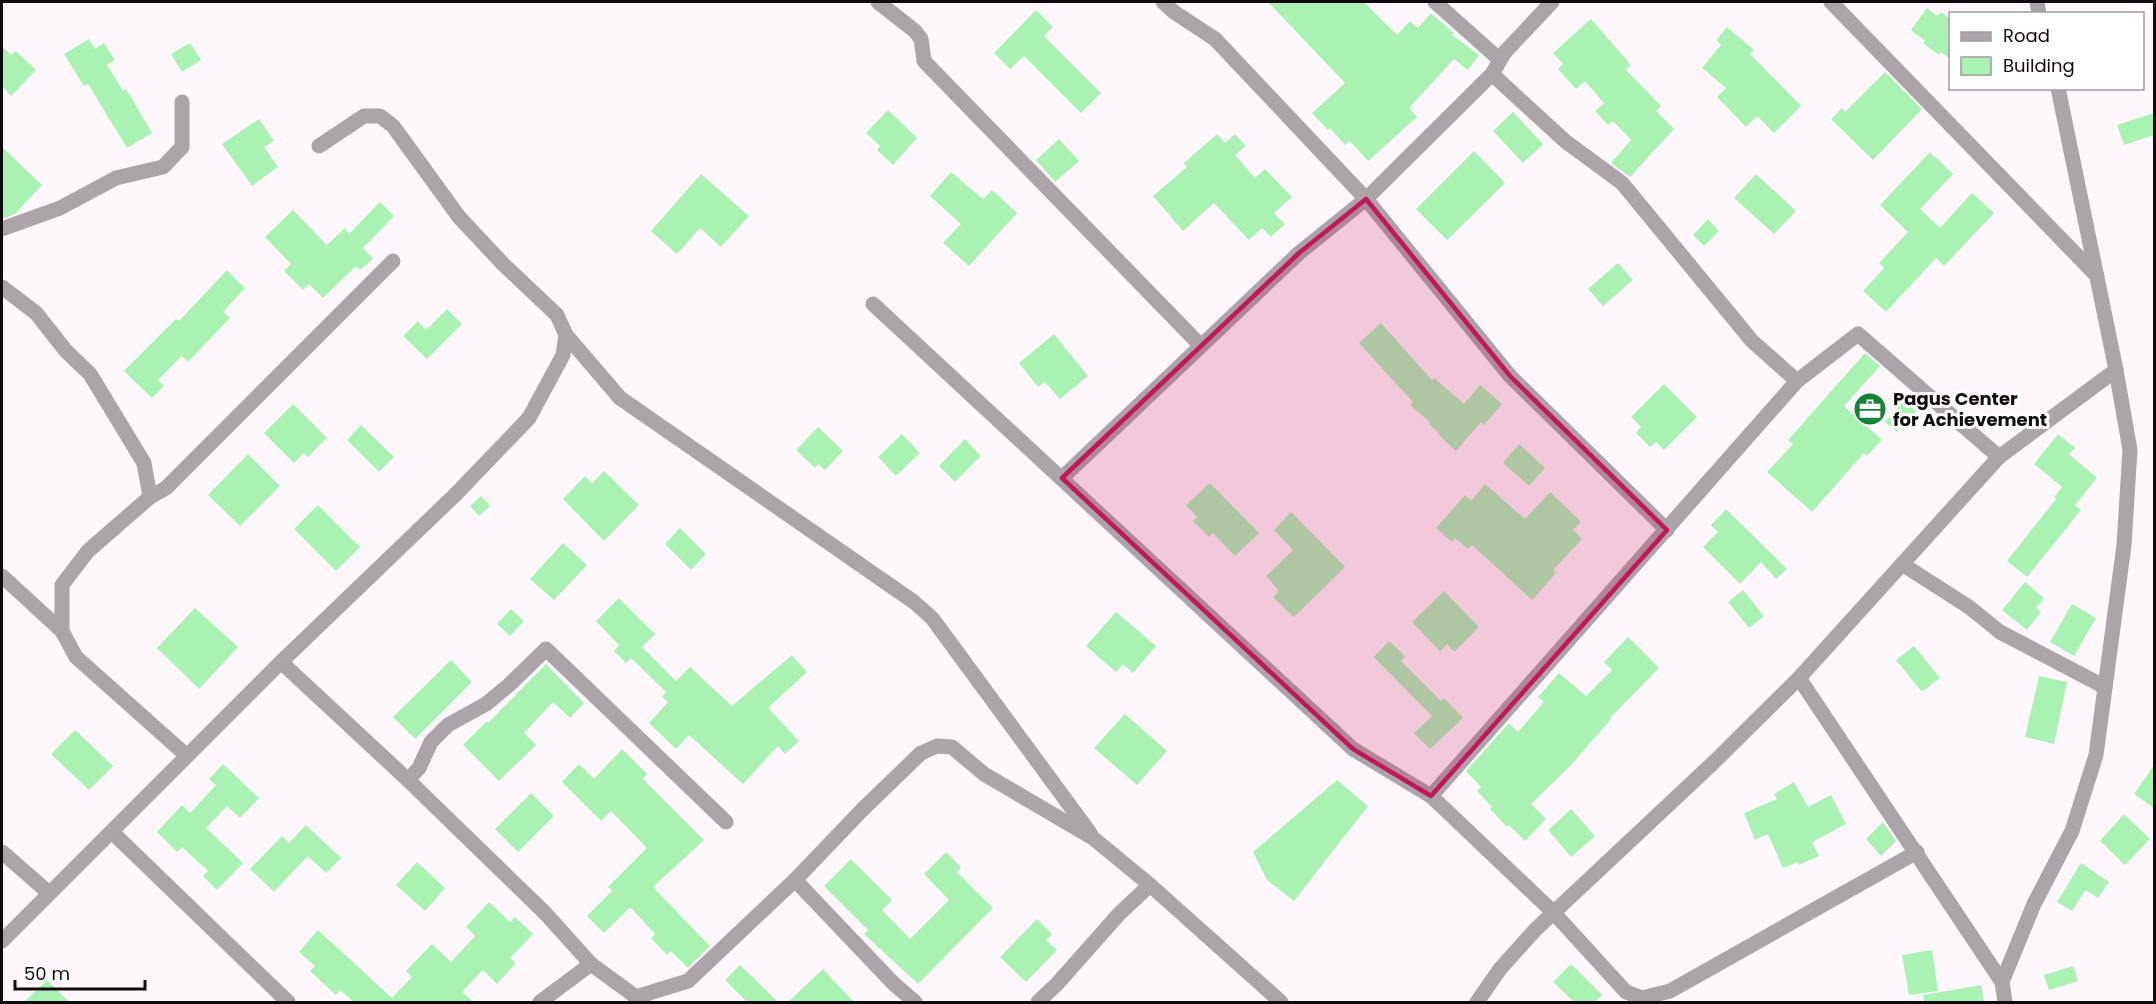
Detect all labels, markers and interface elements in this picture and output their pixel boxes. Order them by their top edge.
legend [1949,12,2144,90]
text: Road [2003,23,2050,48]
text: Building [2003,53,2075,78]
place label: Pagus Center for Achievement [1893,386,2047,432]
office icon: Pagus Center for Achievement [1852,391,1888,427]
scale bar [15,953,146,991]
text: 50 m [24,961,70,986]

